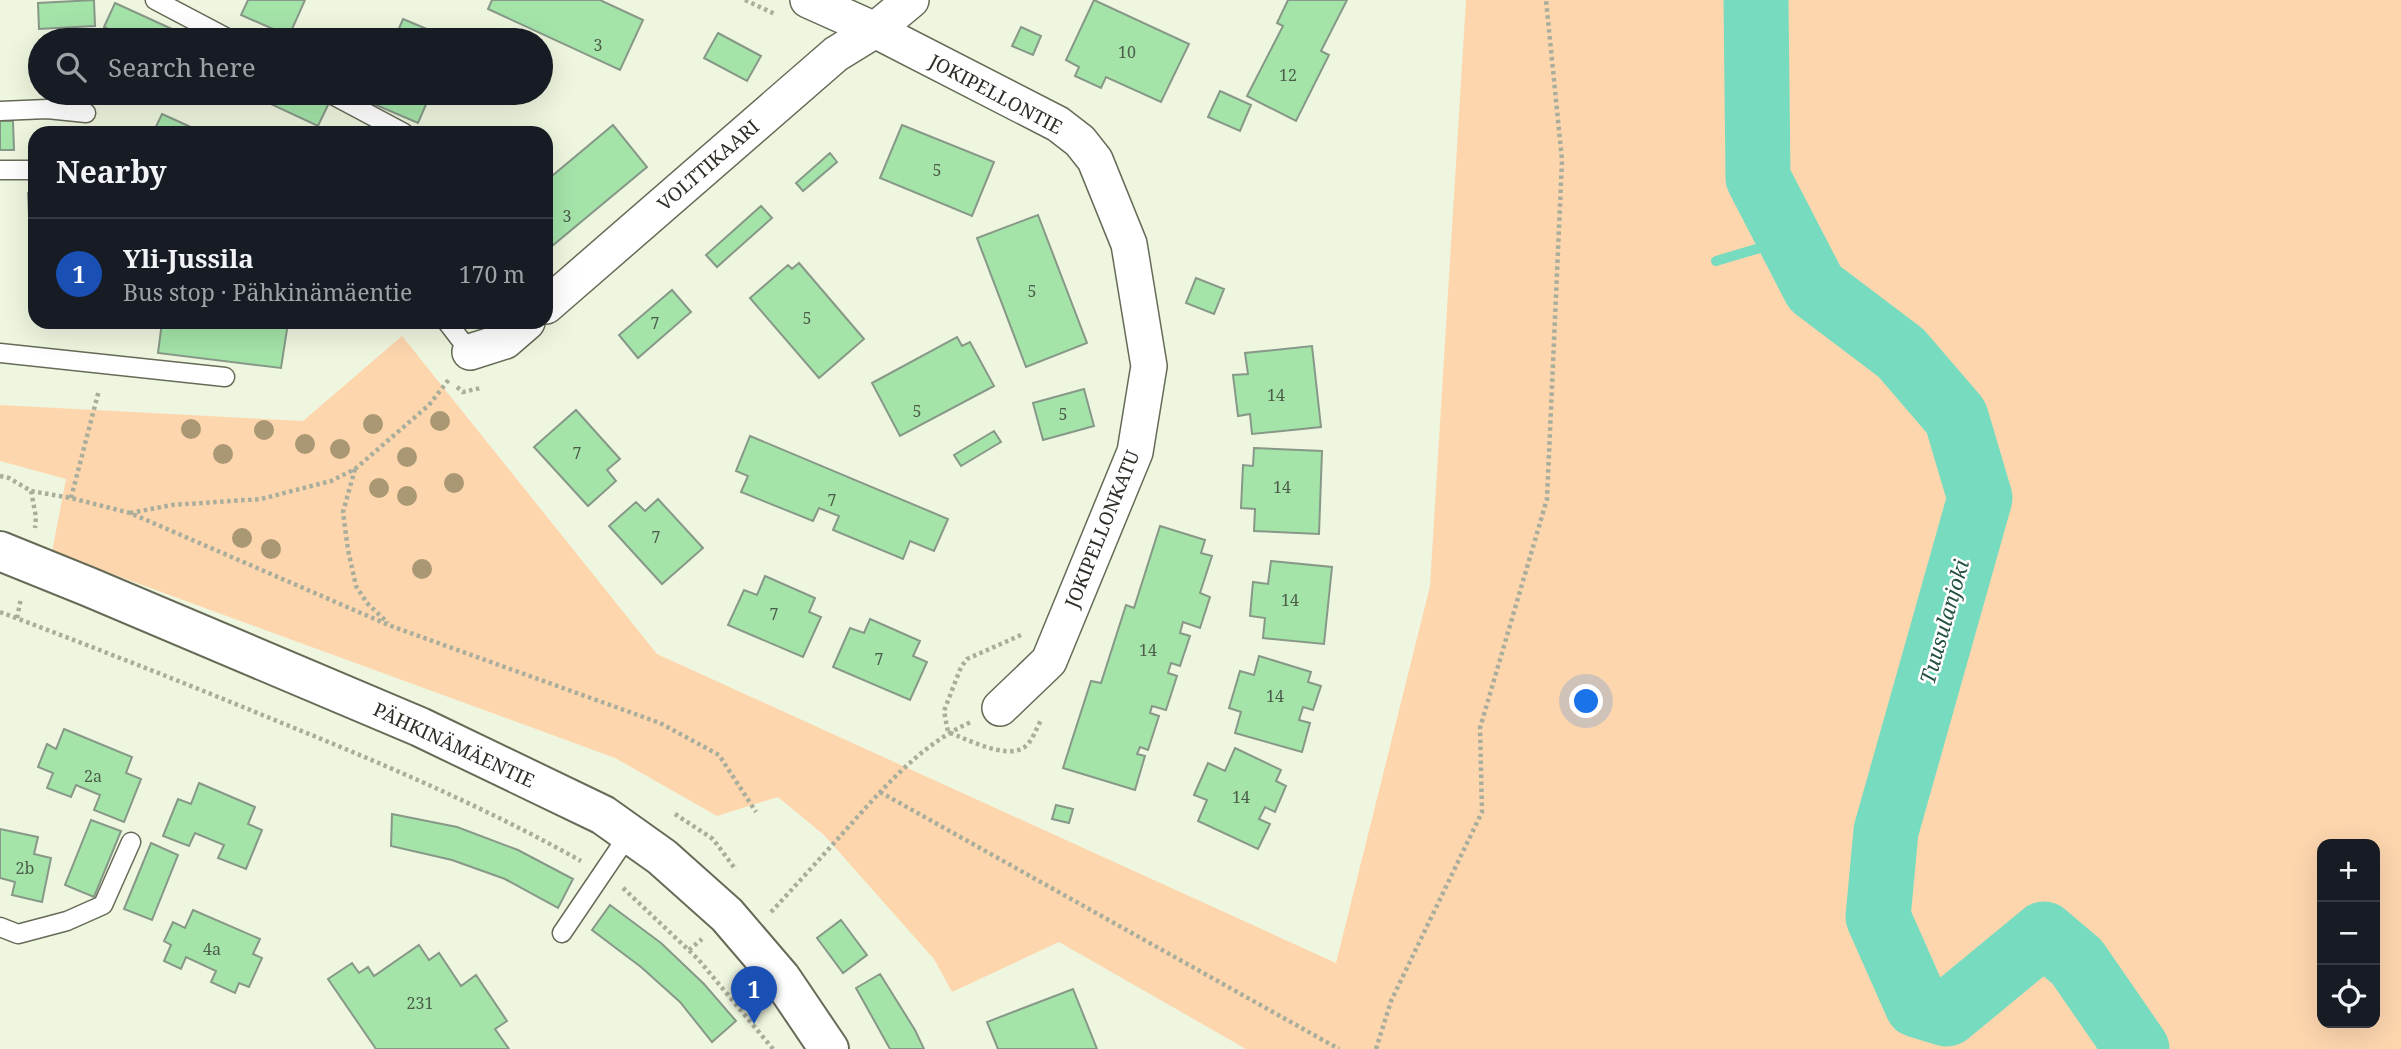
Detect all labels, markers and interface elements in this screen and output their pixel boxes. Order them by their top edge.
search box [28,28,553,105]
house number: 3 [594,34,603,56]
house number: 10 [1118,41,1136,63]
street label: JOKIPELLONTIE [924,47,1067,140]
icon: search [52,48,90,86]
text: Search here [108,49,256,85]
house number: 12 [1279,64,1297,86]
street label: VOLTTIKAARI [652,114,764,216]
text: Nearby [56,151,167,192]
house number: 5 [933,159,941,181]
house number: 3 [563,205,572,227]
text: Yli-Jussila [123,240,254,276]
text: 1 [73,258,86,290]
text: 170 m [459,258,525,290]
text: Bus stop · Pähkinämäentie [123,276,412,308]
house number: 5 [1028,280,1036,302]
house number: 5 [803,307,811,329]
house number: 7 [651,312,660,334]
house number: 14 [1267,384,1285,406]
house number: 5 [913,400,921,422]
house number: 5 [1059,403,1067,425]
house number: 7 [573,442,582,464]
street label: JOKIPELLONKATU [1058,446,1146,612]
house number: 14 [1273,476,1291,498]
house number: 7 [828,489,837,511]
house number: 7 [652,526,661,548]
water label: Tuusulanjoki [1913,556,1975,687]
house number: 14 [1281,589,1299,611]
house number: 7 [770,603,779,625]
house number: 14 [1139,639,1157,661]
house number: 7 [875,648,884,670]
your location [1569,684,1603,718]
house number: 14 [1266,685,1284,707]
street label: PÄHKINÄMÄENTIE [369,696,539,794]
house number: 2a [84,765,102,787]
house number: 14 [1232,786,1250,808]
map controls [2317,839,2380,1028]
button: + [2317,839,2380,902]
house number: 2b [16,857,34,879]
button: − [2317,902,2380,965]
house number: 4a [203,938,221,960]
button: locate [2317,965,2380,1028]
pin: 1 [731,966,777,1024]
house number: 231 [407,992,433,1014]

